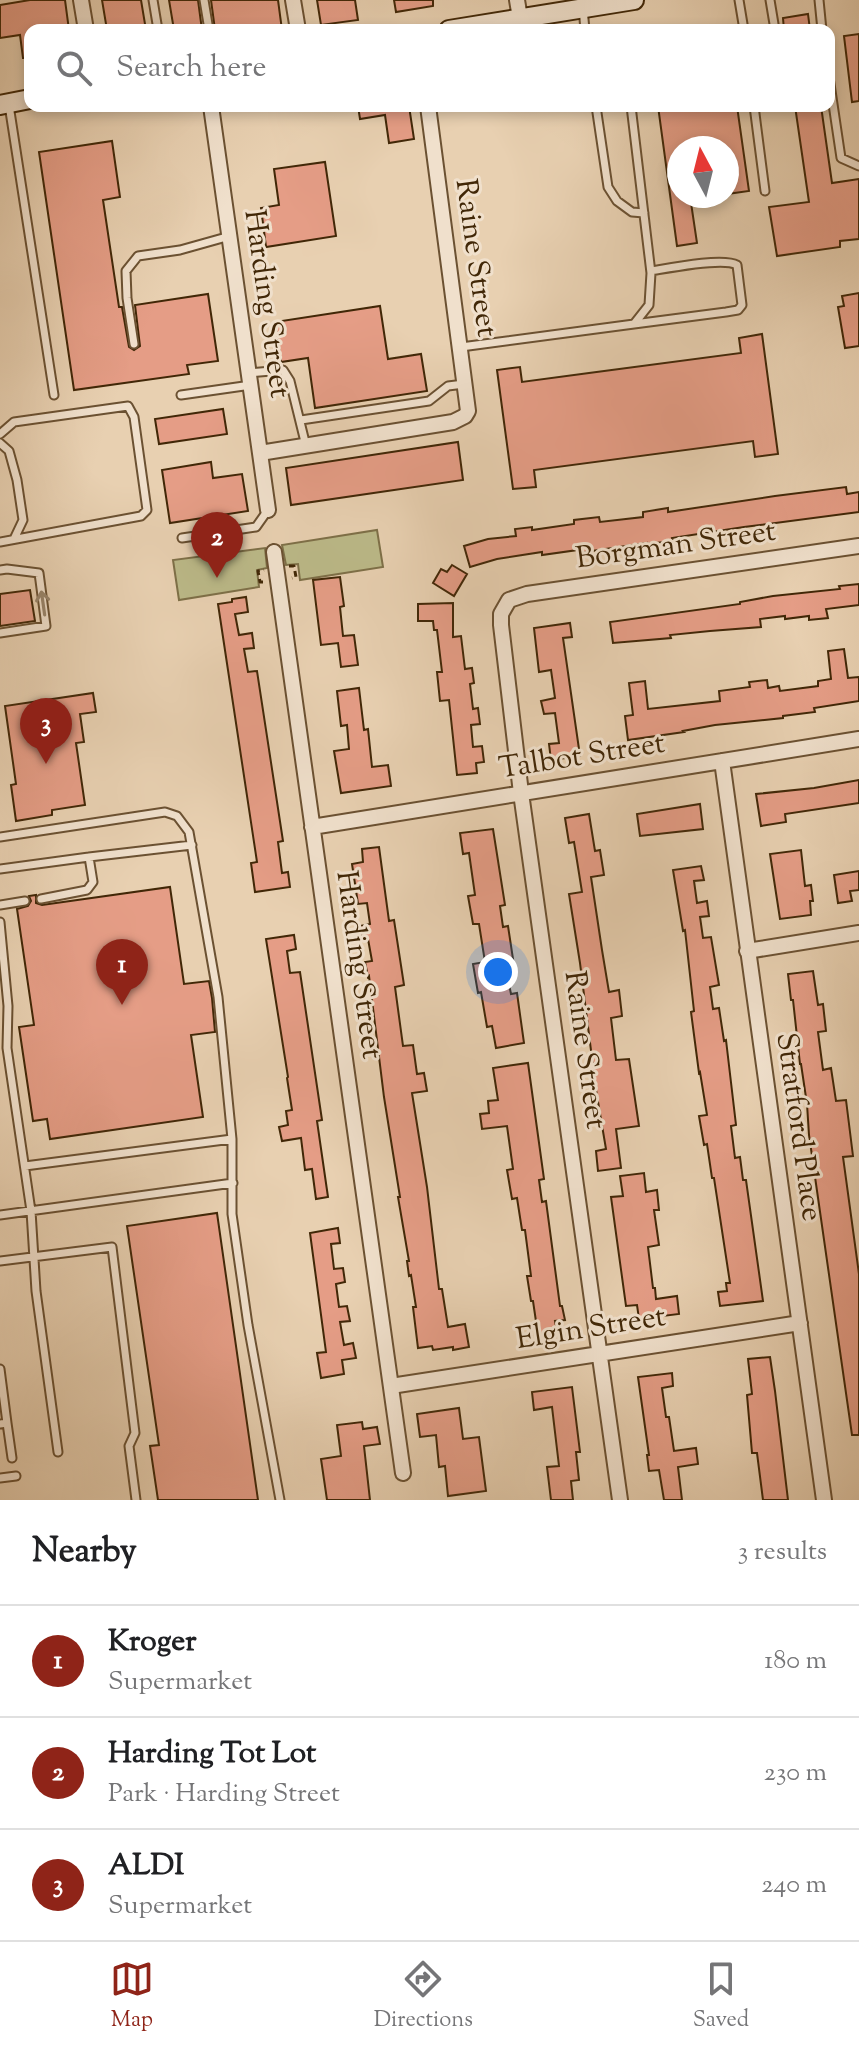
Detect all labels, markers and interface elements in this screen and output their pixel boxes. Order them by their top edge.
search box [24,24,835,112]
icon: search [52,46,96,90]
text: Search here [116,47,266,90]
north arrow [667,136,739,208]
street label: Raine Street [443,176,507,340]
street label: Harding Street [232,207,300,401]
street label: Borgman Street [573,511,779,581]
pin: 2 [191,512,243,578]
one-way arrow [35,591,50,616]
pin: 3 [20,698,72,764]
street label: Talbot Street [496,723,668,791]
street label: Harding Street [324,868,392,1062]
pin: 1 [96,939,148,1005]
your location [478,952,518,992]
street label: Raine Street [552,968,616,1132]
street label: Stratford Place [763,1030,833,1224]
street label: Elgin Street [513,1296,669,1362]
text: Nearby [32,1528,137,1577]
text: 3 results [738,1534,827,1571]
text: Kroger [108,1621,197,1664]
text: 1 [54,1643,62,1680]
text: 180 m [764,1643,827,1680]
text: Supermarket [108,1664,252,1701]
text: Harding Tot Lot [108,1733,316,1776]
text: 2 [52,1755,64,1792]
text: 230 m [764,1755,827,1792]
text: Park · Harding Street [108,1776,340,1813]
text: ALDI [108,1845,184,1888]
text: 3 [53,1867,63,1904]
text: 240 m [761,1867,827,1904]
text: Supermarket [108,1888,252,1925]
tab: Map [110,1957,154,2037]
tab: Directions [374,1957,473,2037]
tab: Saved [693,1957,749,2037]

